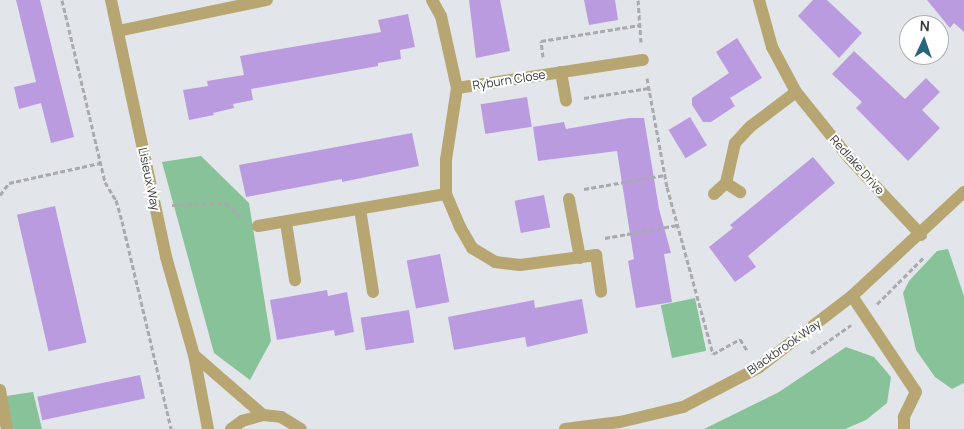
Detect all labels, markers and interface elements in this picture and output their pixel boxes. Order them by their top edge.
north arrow [899,15,949,65]
text: N [919,16,930,35]
street label: Ryburn Close [471,67,547,93]
street label: Redlake Drive [827,133,887,197]
street label: Lisieux Way [135,146,163,212]
street label: Blackbrook Way [744,316,824,378]

